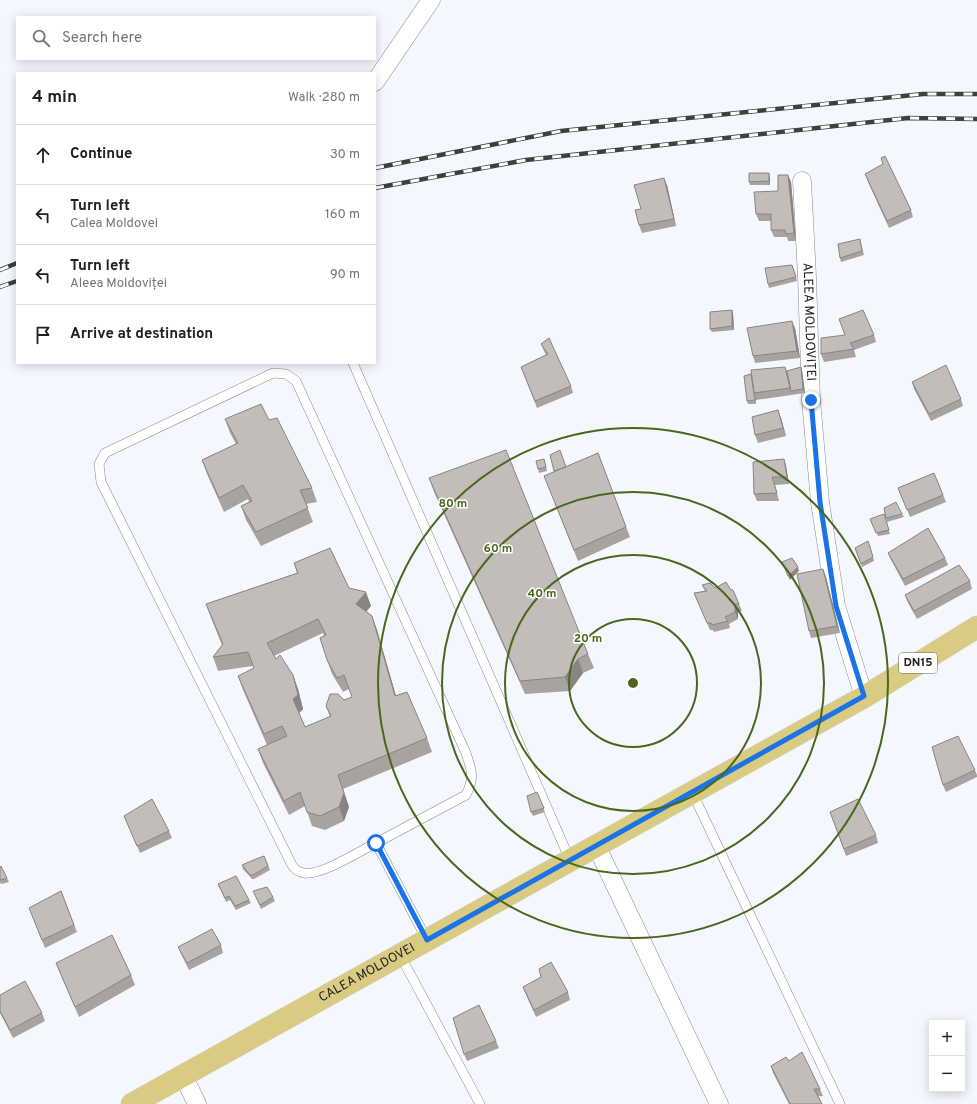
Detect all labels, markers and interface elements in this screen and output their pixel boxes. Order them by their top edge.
search box [16,16,376,60]
icon: search [30,27,52,49]
text: Search here [62,29,142,48]
text: 4 min [32,87,77,109]
text: Walk · 280 m [288,90,360,106]
icon: ahead [32,144,54,166]
text: Continue [70,145,132,164]
text: 30 m [330,147,360,163]
text: Turn left [70,197,130,216]
icon: left [32,204,54,226]
text: 160 m [325,207,360,223]
text: Calea Moldovei [70,216,158,232]
text: Turn left [70,257,130,276]
street label: ALEEA MOLDOVIȚEI [798,262,818,381]
icon: left [32,264,54,286]
text: 90 m [330,267,360,283]
text: Aleea Moldoviței [70,276,167,292]
icon: arrive [32,324,54,346]
text: Arrive at destination [70,325,213,344]
route end [802,391,820,409]
text: 80 m [439,496,467,512]
text: 60 m [484,541,512,557]
text: 40 m [527,586,557,602]
text: 20 m [574,631,602,647]
road number: DN15 [899,653,937,673]
centre of rings [626,676,640,690]
route start [367,834,385,852]
street label: CALEA MOLDOVEI [316,940,418,1006]
map controls [929,1020,965,1092]
button: + [929,1020,965,1056]
button: − [929,1056,965,1092]

